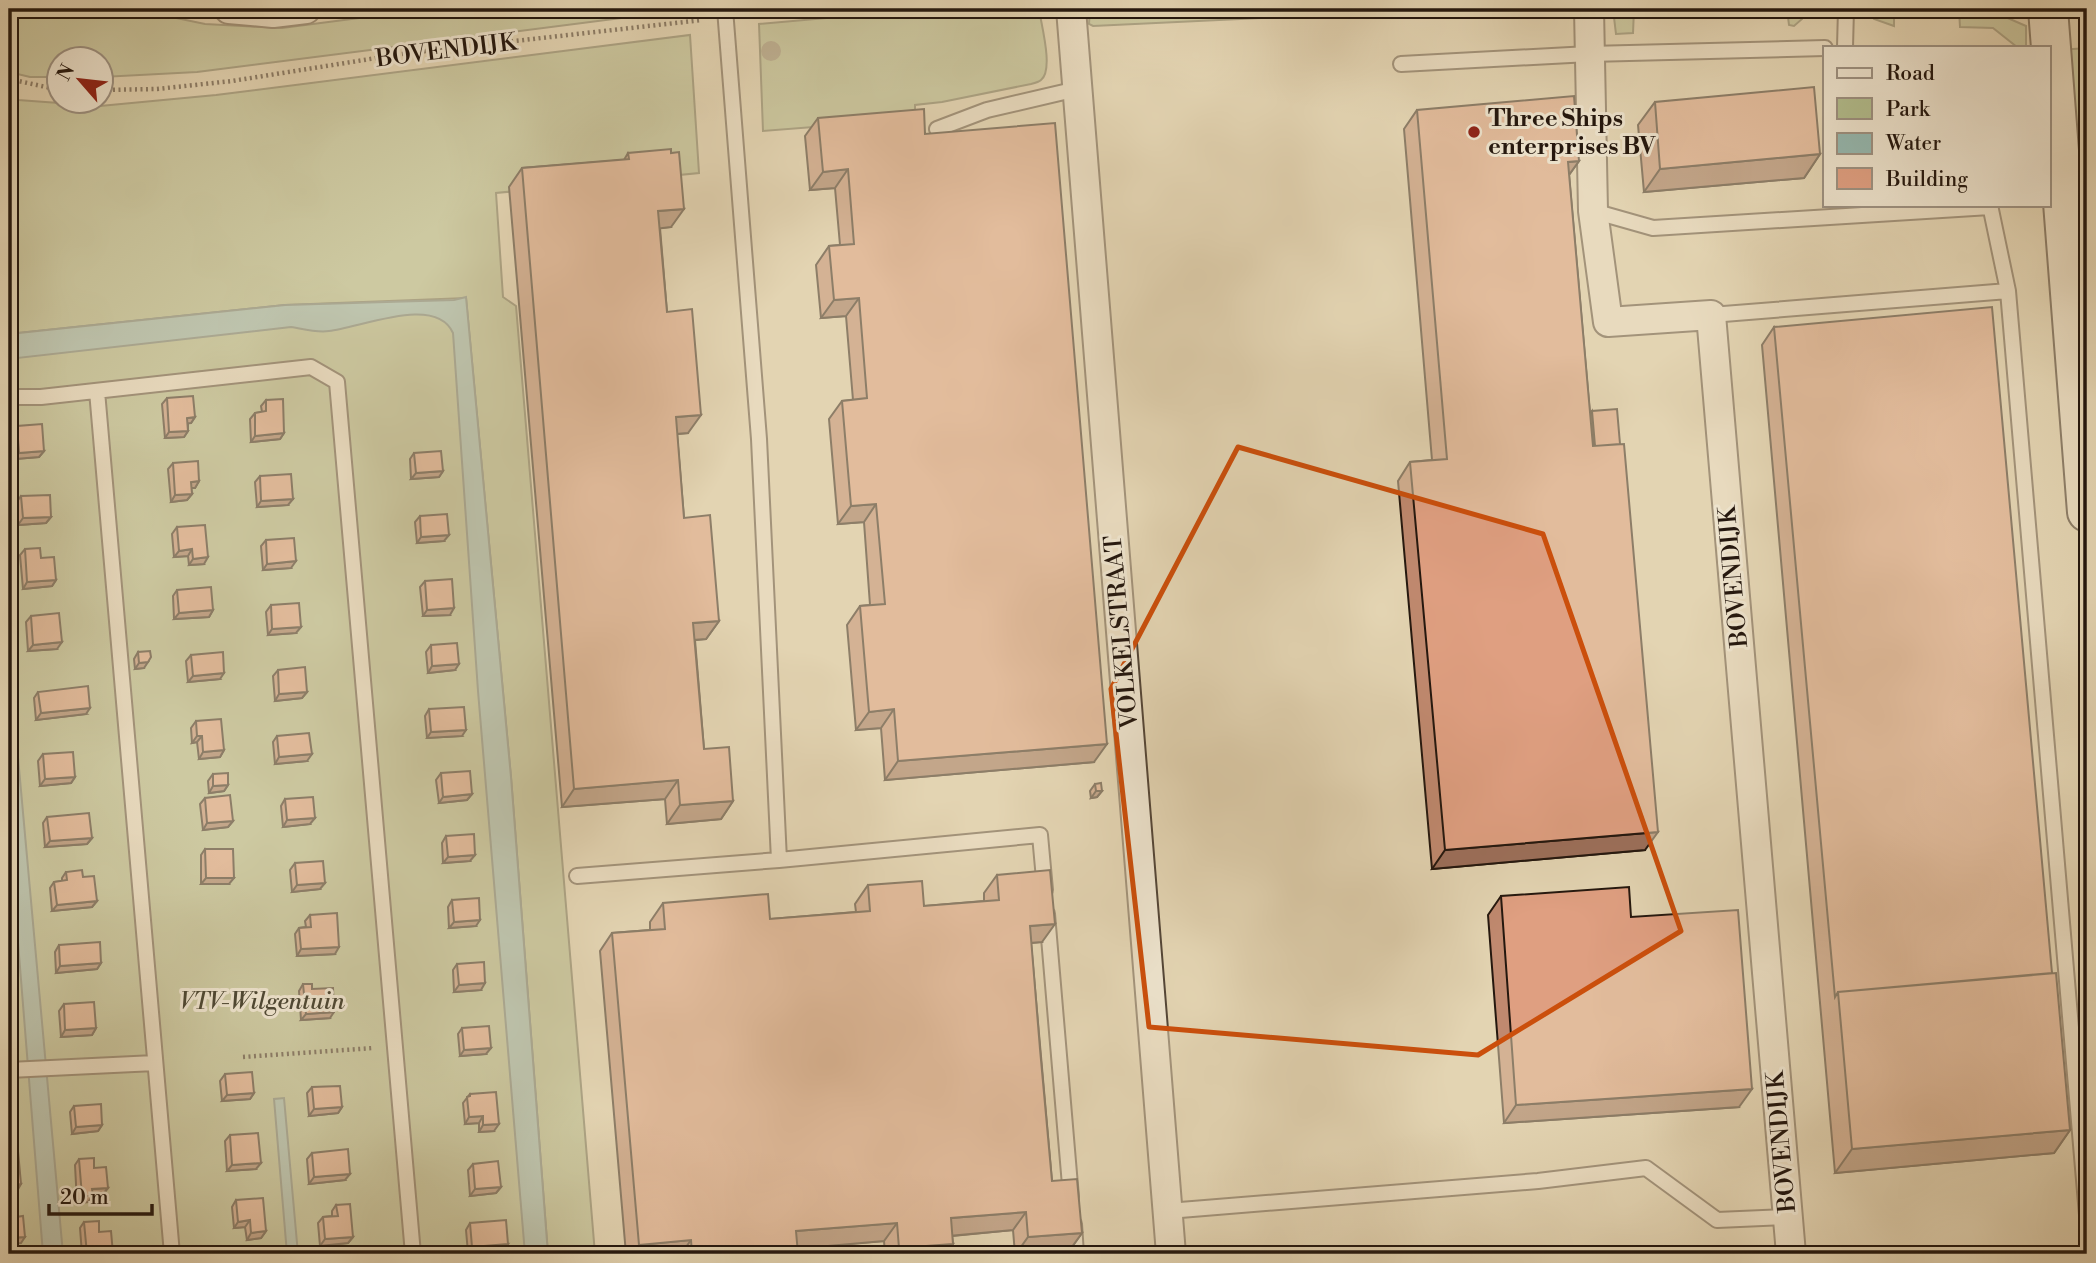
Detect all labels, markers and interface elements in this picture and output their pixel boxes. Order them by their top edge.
street label: BOVENDIJK [373,27,520,75]
north arrow [46,46,116,116]
legend [1823,46,2050,206]
text: N [52,60,80,85]
text: Road [1886,61,1935,87]
text: Park [1886,97,1931,123]
place label: Three Ships enterprises BV [1488,104,1656,162]
marker: Three Ships enterprises BV [1466,124,1482,140]
text: Water [1885,131,1941,157]
text: Building [1885,167,1968,193]
street label: BOVENDIJK [1713,504,1755,650]
street label: VOLKELSTRAAT [1099,534,1145,731]
park label: VTV-Wilgentuin [179,987,345,1017]
street label: BOVENDIJK [1761,1069,1803,1215]
scale bar [49,1172,152,1216]
text: 20 m [60,1185,109,1211]

